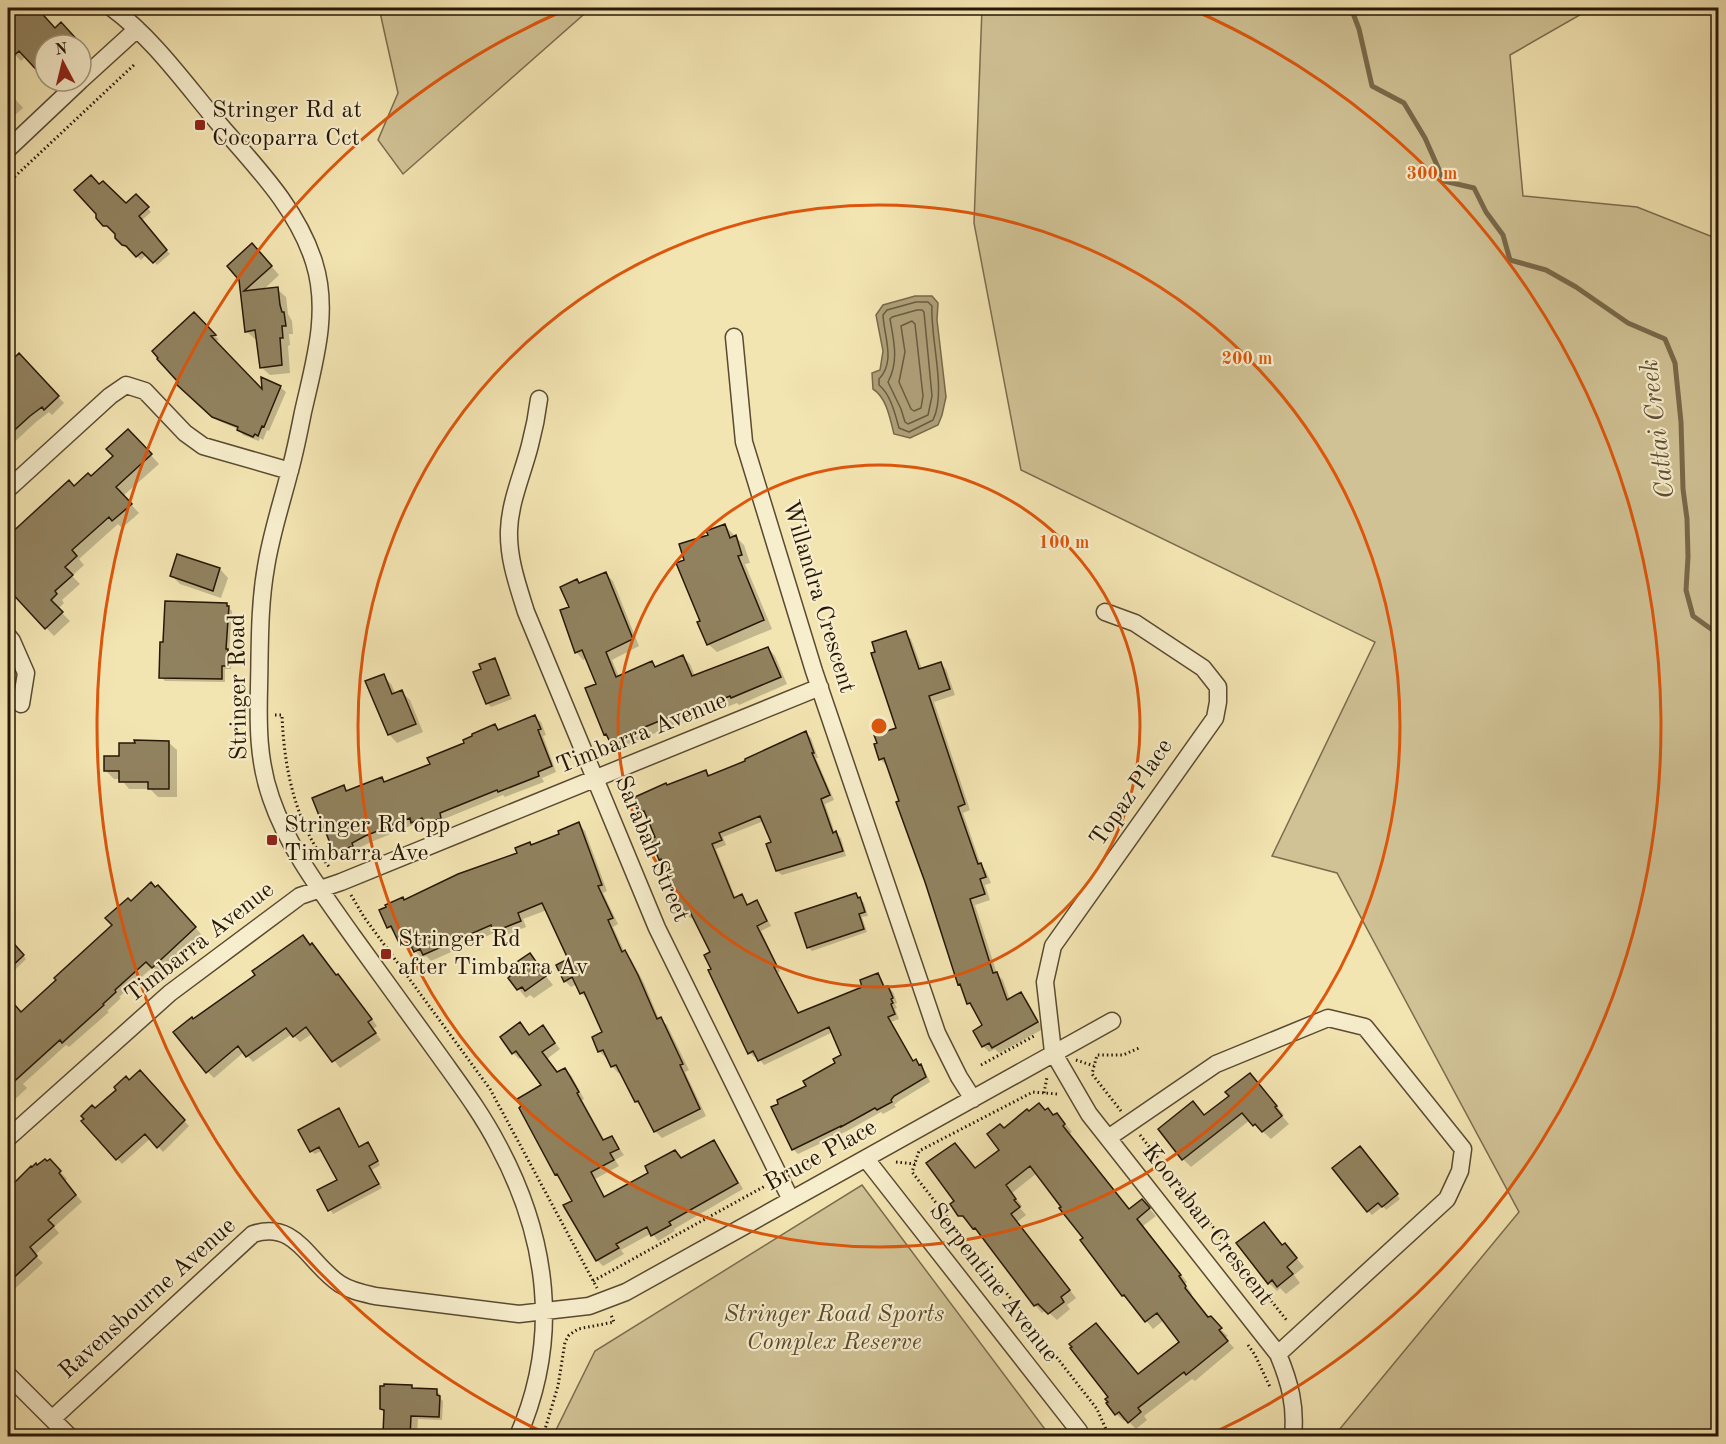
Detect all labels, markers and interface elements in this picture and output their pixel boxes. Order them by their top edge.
north arrow [33,33,93,93]
text: N [54,41,69,59]
place label: Stringer Rd at Cocoparra Cct [212,99,362,151]
marker: Stringer Rd at Cocoparra Cct [193,118,207,132]
text: 300 m [1407,165,1457,183]
text: 200 m [1222,350,1272,368]
water label: Cattai Creek [1637,358,1679,500]
street label: Willandra Crescent [777,498,859,696]
text: 100 m [1039,534,1089,552]
street label: Stringer Road [226,614,252,760]
street label: Timbarra Avenue [553,689,731,779]
centre of rings [869,716,889,736]
street label: Topaz Place [1086,735,1178,851]
street label: Sarabah Street [609,773,693,925]
place label: Stringer Rd opp Timbarra Ave [284,814,450,866]
marker: Stringer Rd opp Timbarra Ave [265,833,279,847]
street label: Timbarra Avenue [121,878,279,1008]
place label: Stringer Rd after Timbarra Av [398,928,589,980]
marker: Stringer Rd after Timbarra Av [379,947,393,961]
street label: Bruce Place [761,1116,881,1196]
street label: Kooraban Crescent [1137,1140,1277,1310]
street label: Serpentine Avenue [924,1199,1062,1367]
street label: Ravensbourne Avenue [55,1214,241,1384]
park label: Stringer Road Sports Complex Reserve [724,1303,944,1355]

